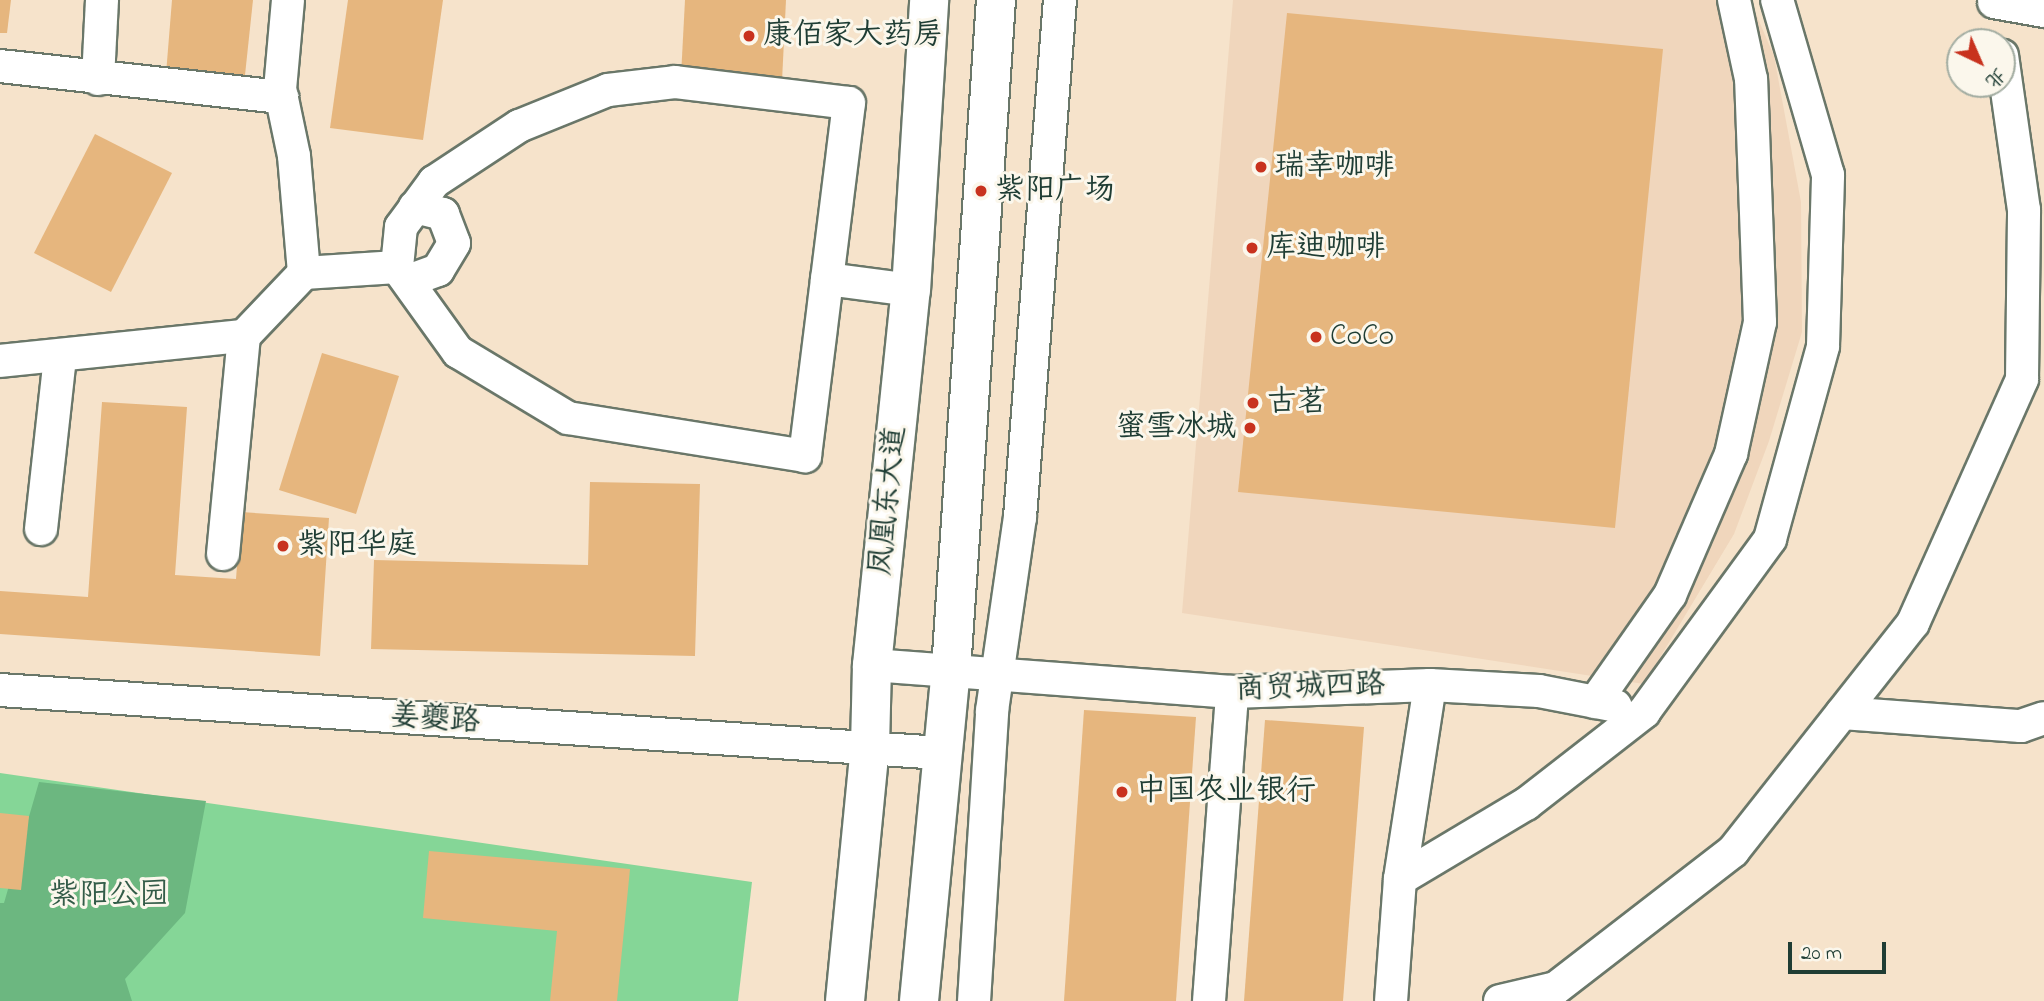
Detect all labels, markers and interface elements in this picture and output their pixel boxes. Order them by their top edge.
place label: 康佰家大药房 [763,18,943,54]
marker: 康佰家大药房 [741,28,757,44]
north arrow [1946,28,2016,98]
text: 北 [1978,61,2011,93]
place label: 瑞幸咖啡 [1275,149,1395,185]
marker: 瑞幸咖啡 [1253,159,1269,175]
place label: 紫阳广场 [995,173,1115,209]
marker: 紫阳广场 [973,183,989,199]
place label: 库迪咖啡 [1266,230,1386,266]
marker: 库迪咖啡 [1244,240,1260,256]
place label: CoCo [1330,319,1394,355]
marker: CoCo [1308,329,1324,345]
place label: 古茗 [1267,385,1327,421]
marker: 古茗 [1245,395,1261,411]
place label: 蜜雪冰城 [1116,410,1236,446]
marker: 蜜雪冰城 [1242,420,1258,436]
street label: 凤凰东大道 [863,425,915,577]
place label: 紫阳华庭 [297,528,417,564]
marker: 紫阳华庭 [275,538,291,554]
street label: 商贸城四路 [1234,667,1386,709]
street label: 姜夔路 [389,699,481,741]
place label: 中国农业银行 [1136,774,1316,810]
marker: 中国农业银行 [1114,784,1130,800]
park label: 紫阳公园 [49,878,169,914]
scale bar [1792,928,1890,972]
text: 20 m [1801,939,1842,969]

